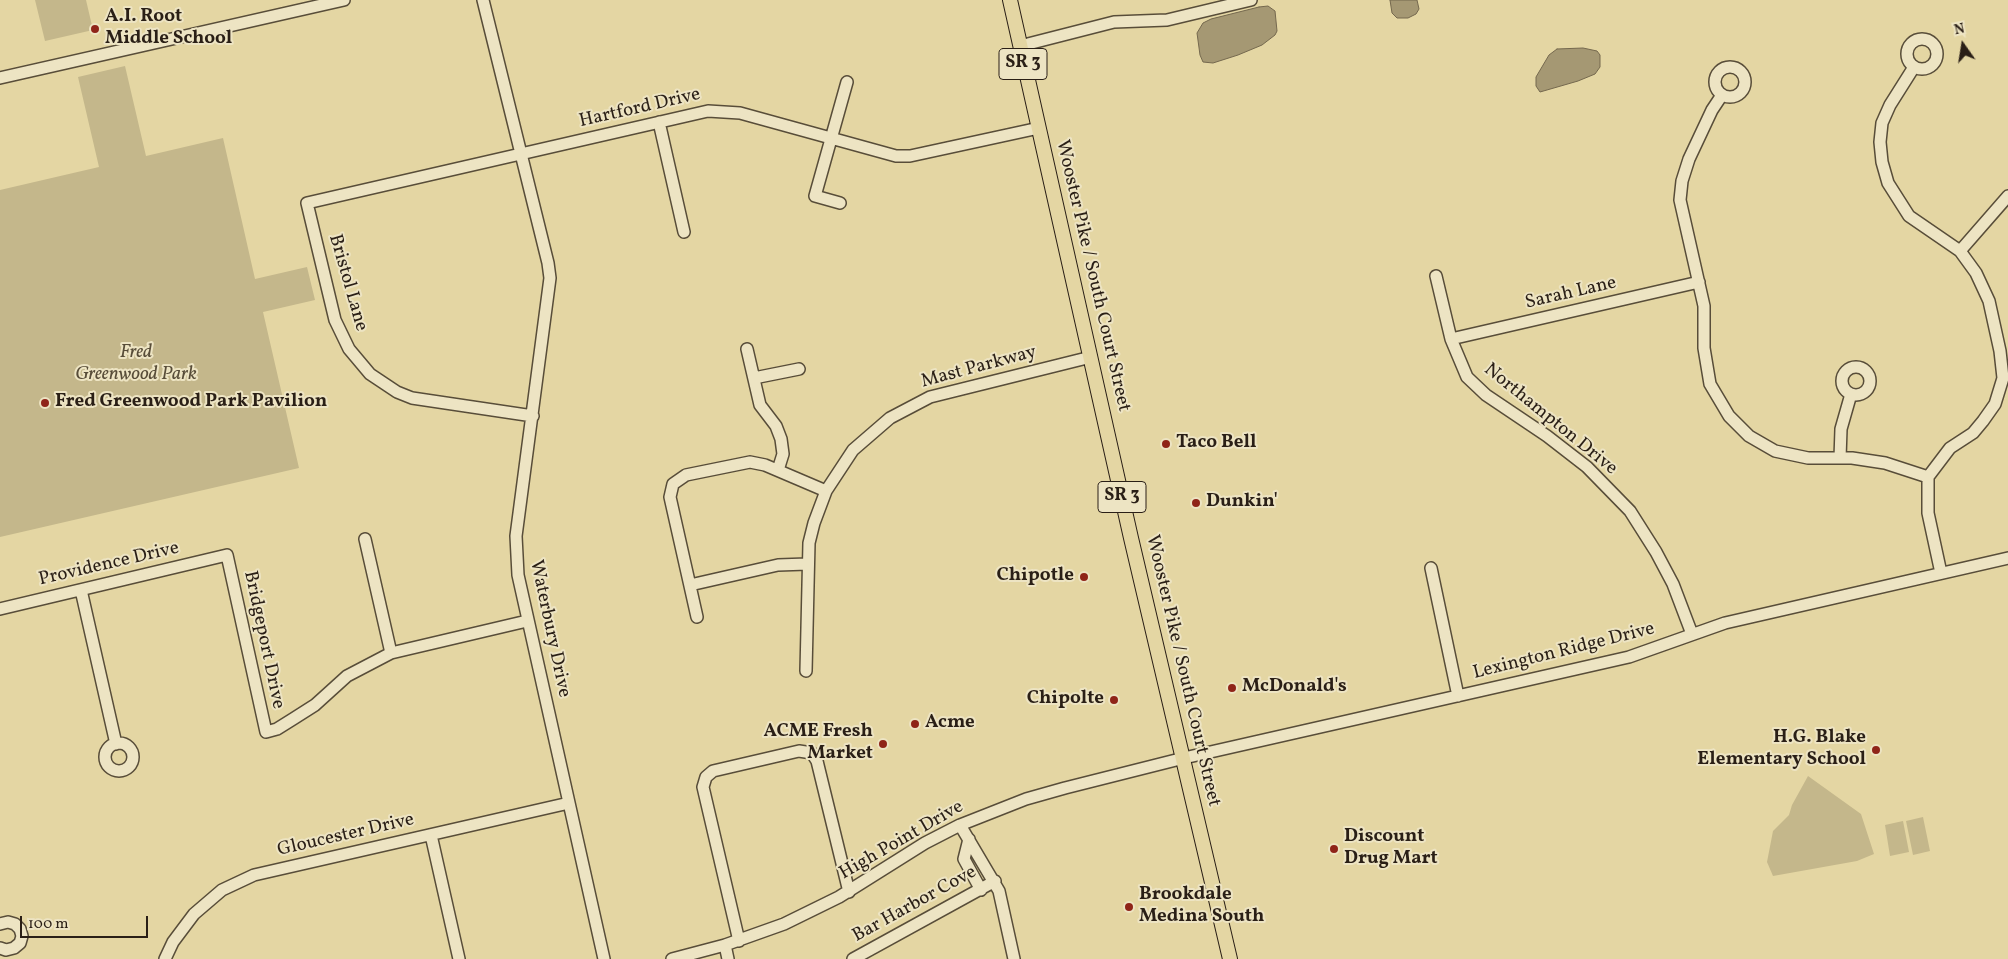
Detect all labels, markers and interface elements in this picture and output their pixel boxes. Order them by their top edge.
place label: A.I. Root Middle School [105,7,232,51]
text: N [1952,19,1967,40]
north arrow [1938,20,1988,70]
marker: A.I. Root Middle School [89,23,101,35]
road number: SR 3 [999,49,1047,80]
street label: Hartford Drive [577,84,703,134]
street label: Wooster Pike / South Court Street [1050,138,1134,414]
street label: Bristol Lane [322,232,372,334]
street label: Sarah Lane [1523,272,1619,316]
street label: Mast Parkway [919,342,1039,394]
park label: Fred Greenwood Park [75,343,197,387]
street label: Northampton Drive [1479,359,1621,481]
place label: Fred Greenwood Park Pavilion [55,392,327,414]
marker: Fred Greenwood Park Pavilion [39,397,51,409]
place label: Taco Bell [1176,433,1256,455]
marker: Taco Bell [1160,438,1172,450]
road number: SR 3 [1098,482,1146,512]
place label: Dunkin' [1206,492,1278,514]
marker: Dunkin' [1190,497,1202,509]
street label: Wooster Pike / South Court Street [1140,533,1224,809]
street label: Providence Drive [37,538,181,592]
street label: Waterbury Drive [523,558,575,700]
place label: Chipotle [997,566,1074,588]
street label: Bridgeport Drive [237,569,289,711]
marker: Chipotle [1078,571,1090,583]
street label: Lexington Ridge Drive [1471,618,1657,686]
place label: McDonald's [1242,677,1347,699]
marker: McDonald's [1226,682,1238,694]
place label: Chipolte [1027,689,1104,711]
marker: Chipolte [1108,694,1120,706]
place label: Acme [925,713,975,735]
marker: Acme [909,718,921,730]
place label: ACME Fresh Market [763,722,873,766]
place label: H.G. Blake Elementary School [1697,728,1866,772]
marker: ACME Fresh Market [877,738,889,750]
marker: H.G. Blake Elementary School [1870,744,1882,756]
street label: High Point Drive [836,796,968,886]
street label: Gloucester Drive [275,809,417,863]
place label: Discount Drug Mart [1344,827,1438,871]
marker: Discount Drug Mart [1328,843,1340,855]
street label: Bar Harbor Cove [849,862,981,948]
place label: Brookdale Medina South [1139,885,1264,929]
marker: Brookdale Medina South [1123,901,1135,913]
scale bar [22,906,150,938]
text: 100 m [28,914,68,935]

